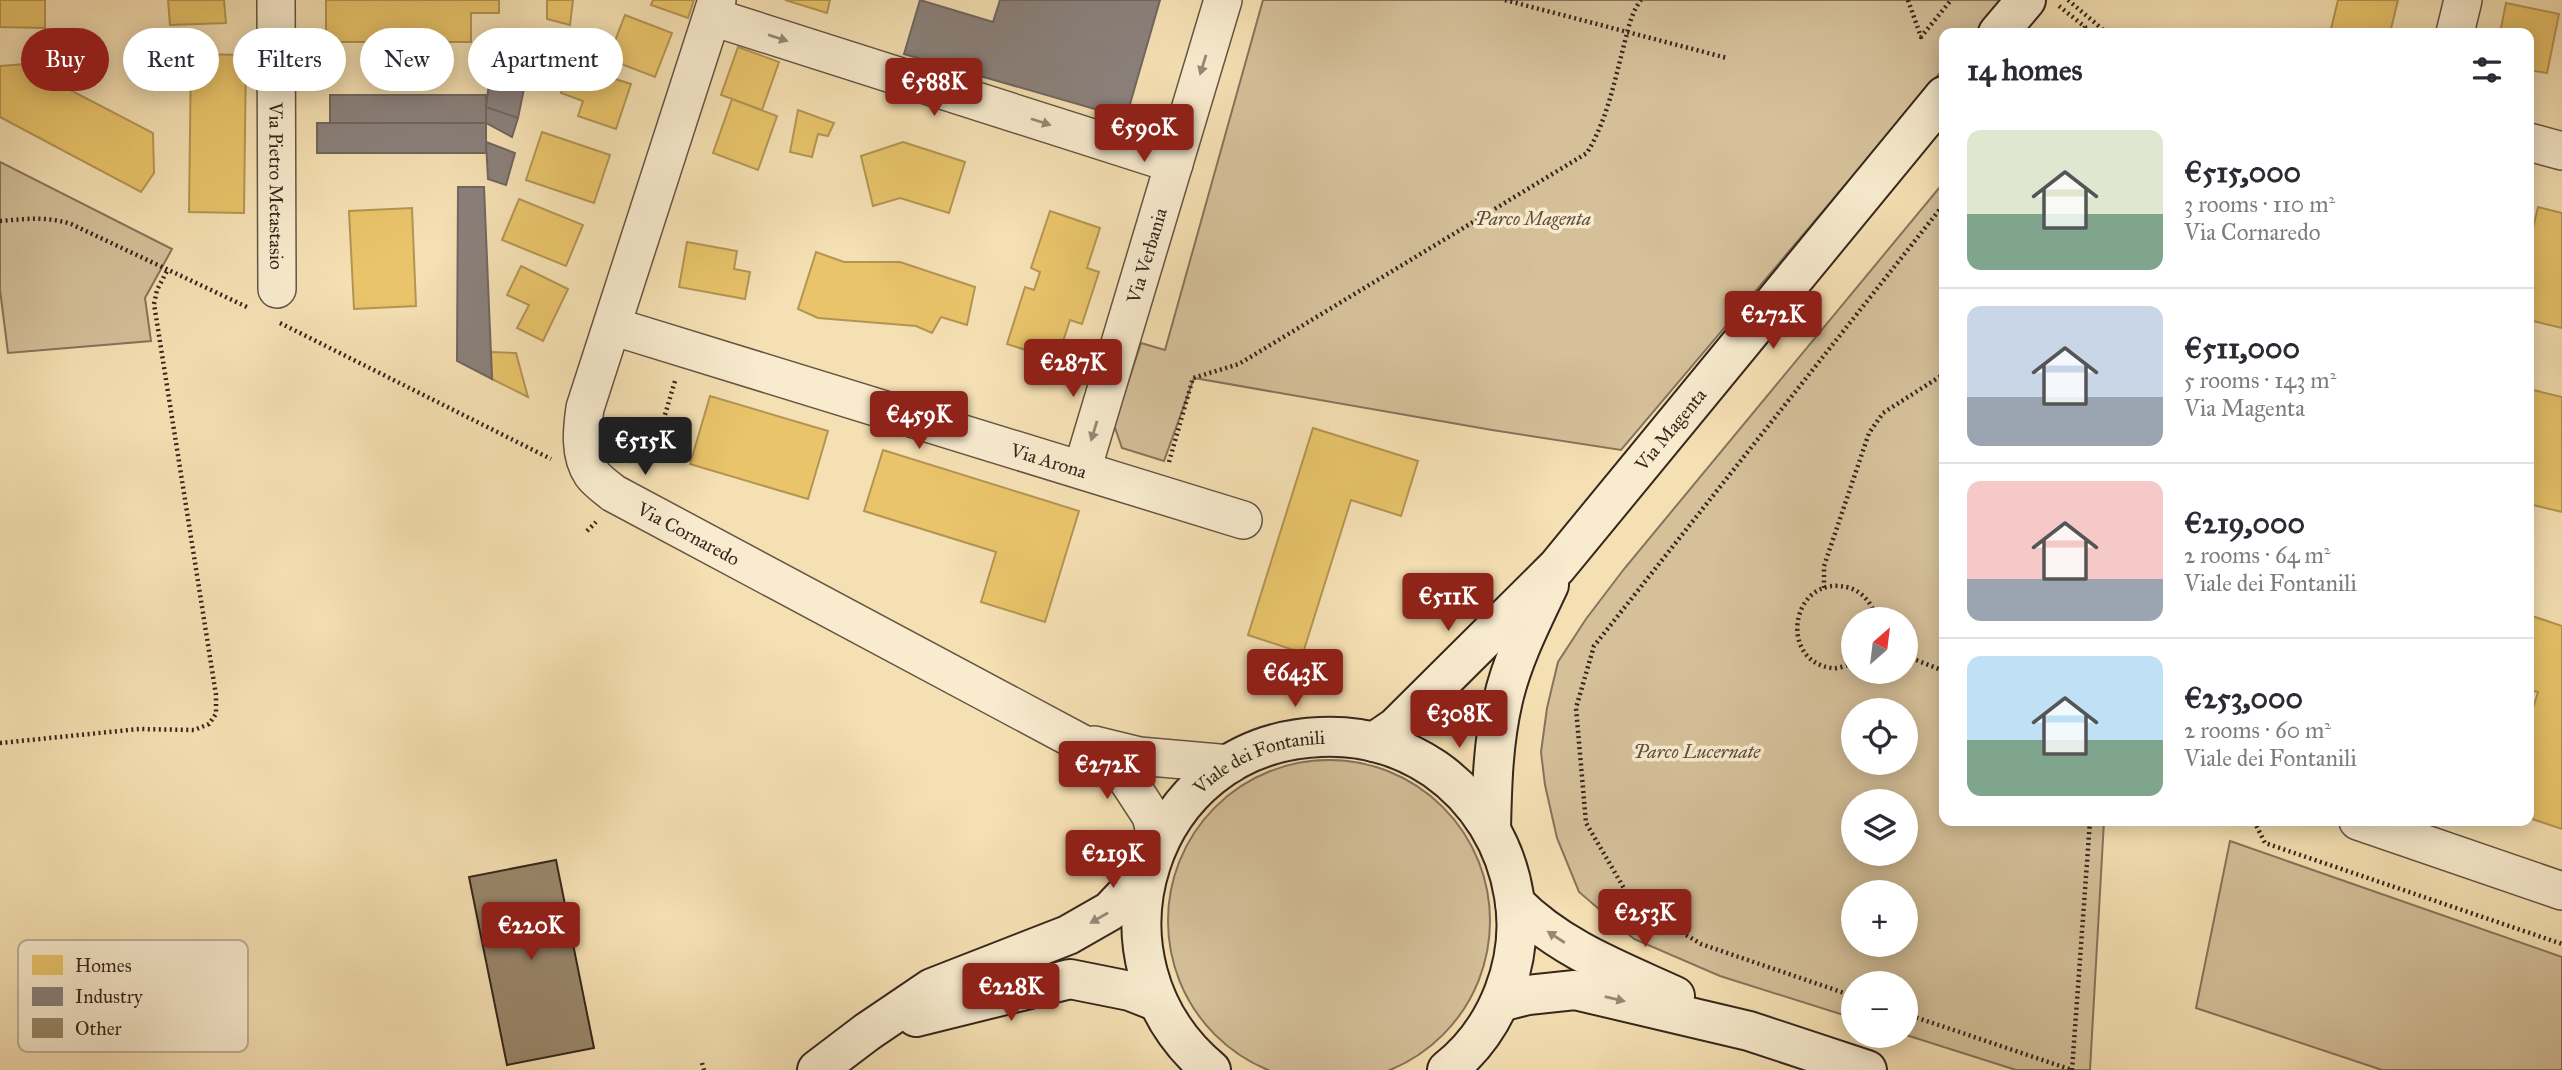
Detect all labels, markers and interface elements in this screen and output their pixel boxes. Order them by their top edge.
chip: Buy [21,28,109,91]
chip: Rent [123,28,219,91]
chip: Filters [233,28,346,91]
chip: New [360,28,454,91]
chip: Apartment [468,28,623,91]
one-way arrow [767,33,788,43]
icon: filters [2468,51,2506,89]
text: 14 homes [1967,52,2082,88]
one-way arrow [1198,55,1208,76]
pin: €588K [885,58,983,118]
text: €588K [901,67,967,95]
street label: Via Pietro Metastasio [264,101,288,270]
pin: €590K [1095,104,1193,164]
text: €590K [1111,113,1177,141]
one-way arrow [1031,117,1052,128]
text: €515,000 [2184,154,2301,190]
icon: home [2023,158,2107,242]
text: 3 rooms · 110 m² [2184,190,2335,218]
street label: Via Verbania [1121,204,1172,307]
park label: Parco Magenta [1475,207,1591,230]
text: Via Cornaredo [2184,218,2320,246]
pin: €272K [1724,292,1822,351]
text: €272K [1741,300,1805,328]
text: €511,000 [2184,330,2300,366]
icon: home [2023,334,2107,418]
pin: €287K [1024,340,1122,399]
text: €287K [1040,348,1106,376]
text: 5 rooms · 143 m² [2184,366,2336,394]
street label: Via Magenta [1629,383,1712,476]
pin: €459K [870,392,968,451]
text: Via Magenta [2184,394,2305,422]
text: €459K [886,400,952,428]
pin: €515K [596,418,694,477]
one-way arrow [1088,421,1098,442]
text: €515K [615,426,675,454]
street label: Via Arona [1007,438,1090,484]
street label: Via Cornaredo [632,497,744,571]
text: €219,000 [2184,505,2305,541]
icon: home [2023,509,2107,593]
text: 2 rooms · 64 m² [2184,541,2330,569]
text: Viale dei Fontanili [2184,569,2357,597]
pin: €511K [1399,574,1497,633]
text: €511K [1418,582,1478,610]
north arrow [1841,607,1918,684]
map controls [1841,607,1918,1048]
pin: €643K [1246,650,1344,709]
text: €643K [1263,658,1327,686]
text: €253,000 [2184,680,2303,716]
icon: home [2023,684,2107,768]
pin: €308K [1410,690,1508,750]
button: locate [1841,698,1918,775]
text: €308K [1426,699,1492,727]
text: 2 rooms · 60 m² [2184,716,2331,744]
street label: Viale dei Fontanili [1188,726,1325,799]
park label: Parco Lucernate [1634,740,1761,763]
pin: €272K [1058,742,1156,801]
text: Viale dei Fontanili [2184,744,2357,772]
text: €272K [1075,750,1139,778]
button: layers [1841,789,1918,866]
pin: €219K [1064,830,1162,890]
text: €219K [1082,839,1144,867]
button: + [1841,880,1918,957]
pin: €253K [1596,890,1694,949]
text: €253K [1614,898,1676,926]
pin: €220K [482,902,580,962]
text: €220K [498,911,564,939]
one-way arrow [1089,912,1108,924]
one-way arrow [1547,930,1565,944]
legend [18,940,248,1052]
text: Homes [75,954,132,977]
pin: €228K [962,964,1060,1023]
button: − [1841,971,1918,1048]
text: €228K [978,972,1044,1000]
text: Industry [75,985,144,1008]
one-way arrow [1604,994,1626,1005]
text: Other [75,1017,123,1040]

